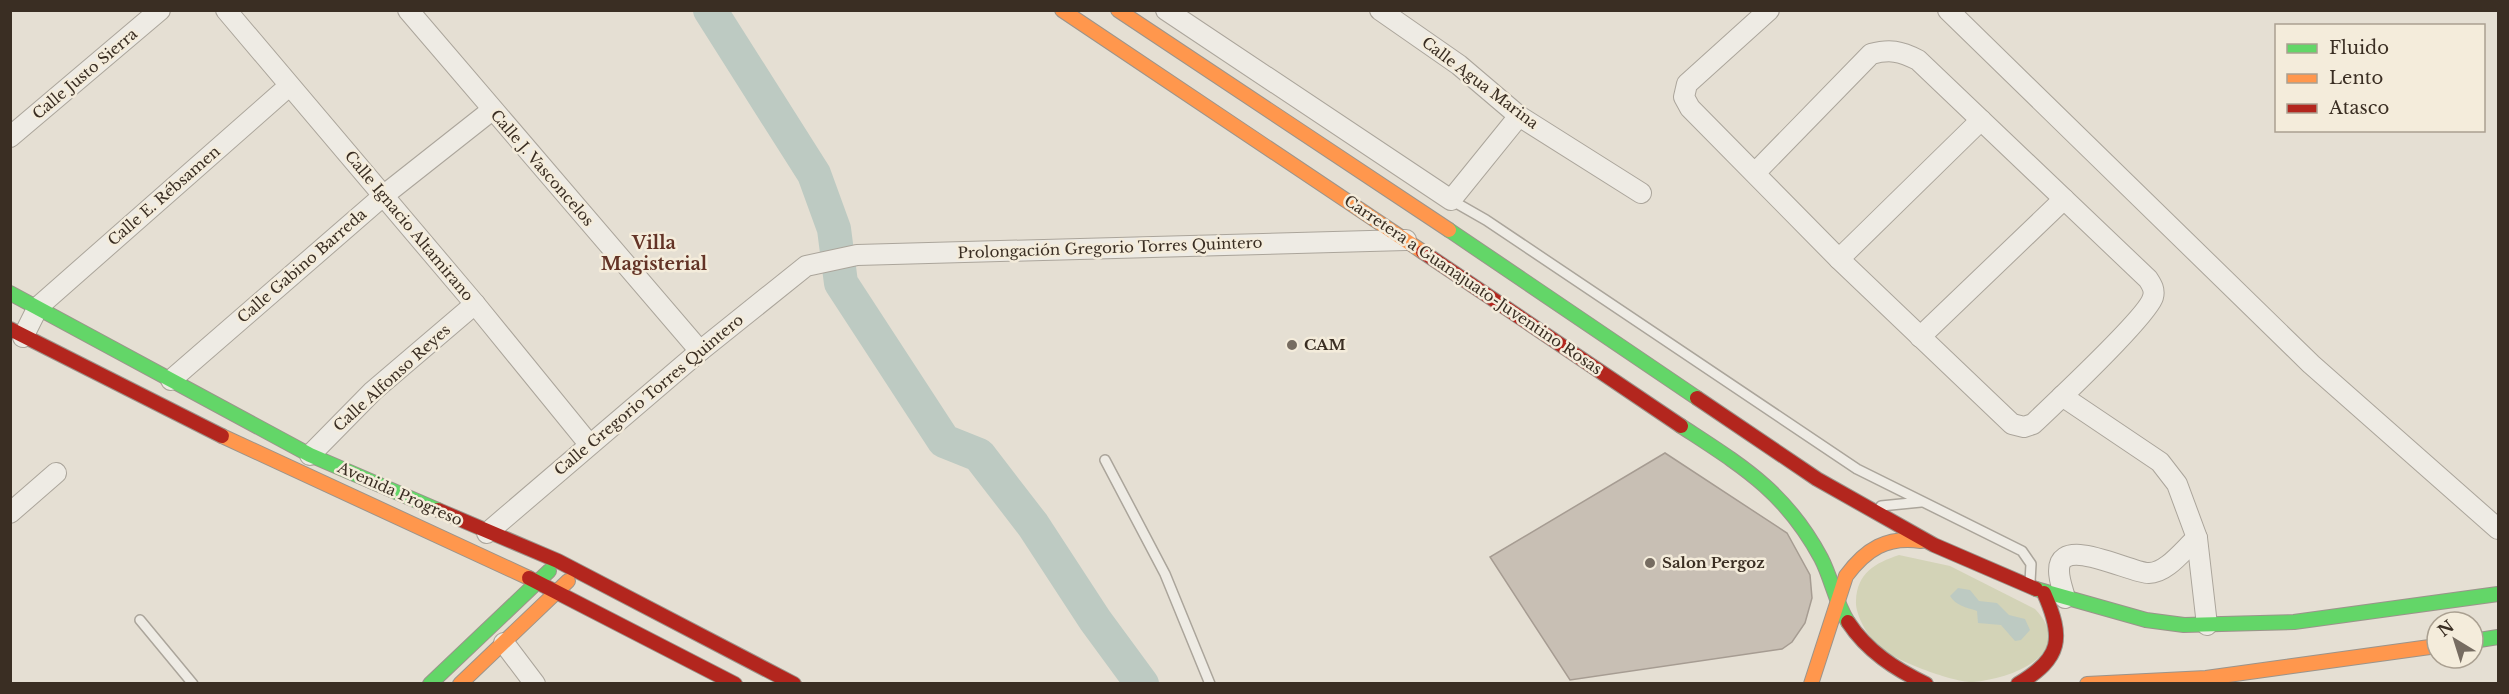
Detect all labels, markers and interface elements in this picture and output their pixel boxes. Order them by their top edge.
street label: Calle Justo Sierra [28,24,142,123]
legend [2275,24,2485,132]
street label: Calle Agua Marina [1418,33,1543,133]
text: Fluido [2329,37,2389,59]
text: Lento [2329,67,2383,89]
text: Atasco [2328,97,2389,119]
street label: Calle J. Vasconcelos [487,106,598,230]
street label: Calle E. Rébsamen [104,142,224,250]
street label: Calle Ignacio Altamirano [341,147,478,305]
street label: Carretera a Guanajuato-Juventino Rosas [1341,191,1606,378]
street label: Calle Gabino Barreda [233,204,371,327]
district label: Villa Magisterial [601,232,708,275]
street label: Prolongación Gregorio Torres Quintero [957,233,1263,262]
street label: Calle Gregorio Torres Quintero [550,310,747,479]
street label: Calle Alfonso Reyes [329,320,454,435]
place label: CAM [1304,335,1346,354]
marker: CAM [1285,338,1299,352]
street label: Avenida Progreso [334,457,466,530]
place label: Salon Pergoz [1662,553,1765,572]
marker: Salon Pergoz [1643,556,1657,570]
north arrow [2425,610,2485,670]
text: N [2434,616,2458,641]

